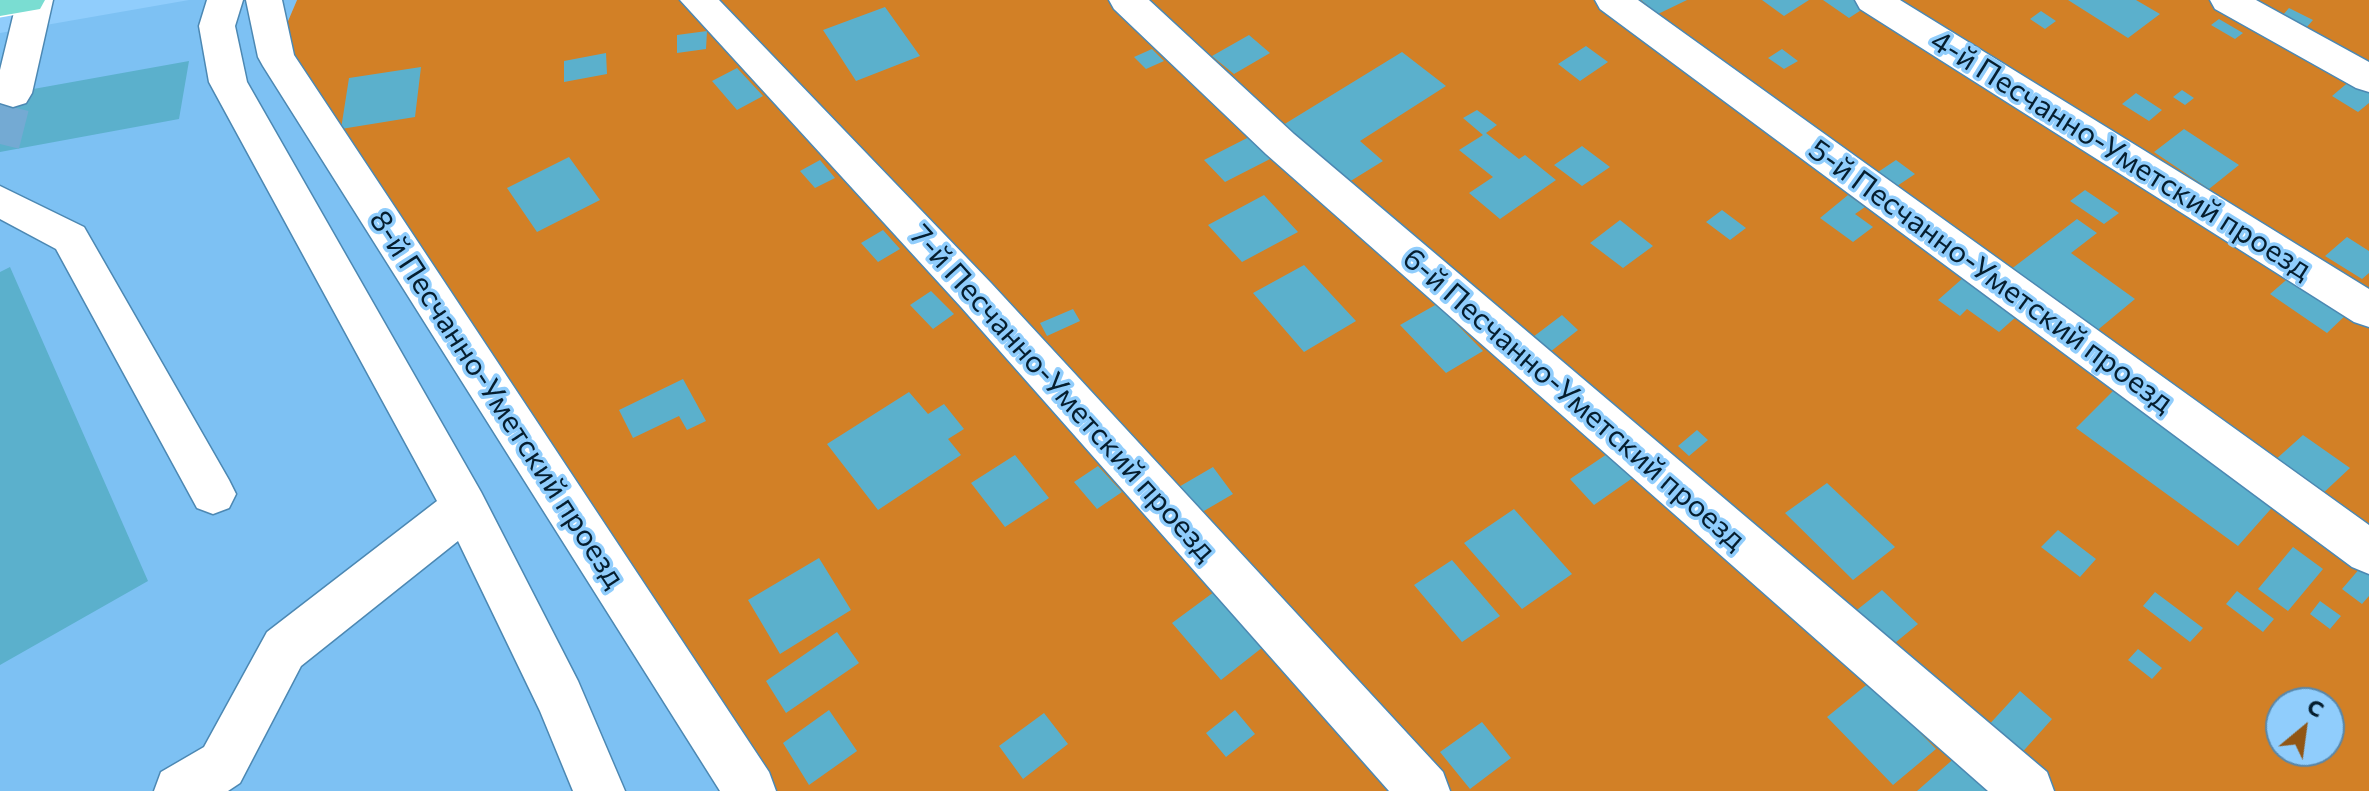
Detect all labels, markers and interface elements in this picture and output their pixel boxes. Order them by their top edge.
street label: 4-й Песчанно-Уметский проезд [1924,23,2318,287]
street label: 5-й Песчанно-Уметский проезд [1802,132,2180,420]
street label: 8-й Песчанно-Уметский проезд [361,204,633,594]
street label: 7-й Песчанно-Уметский проезд [902,217,1224,569]
street label: 6-й Песчанно-Уметский проезд [1395,240,1753,558]
north arrow [2265,687,2345,767]
text: С [2303,692,2329,723]

